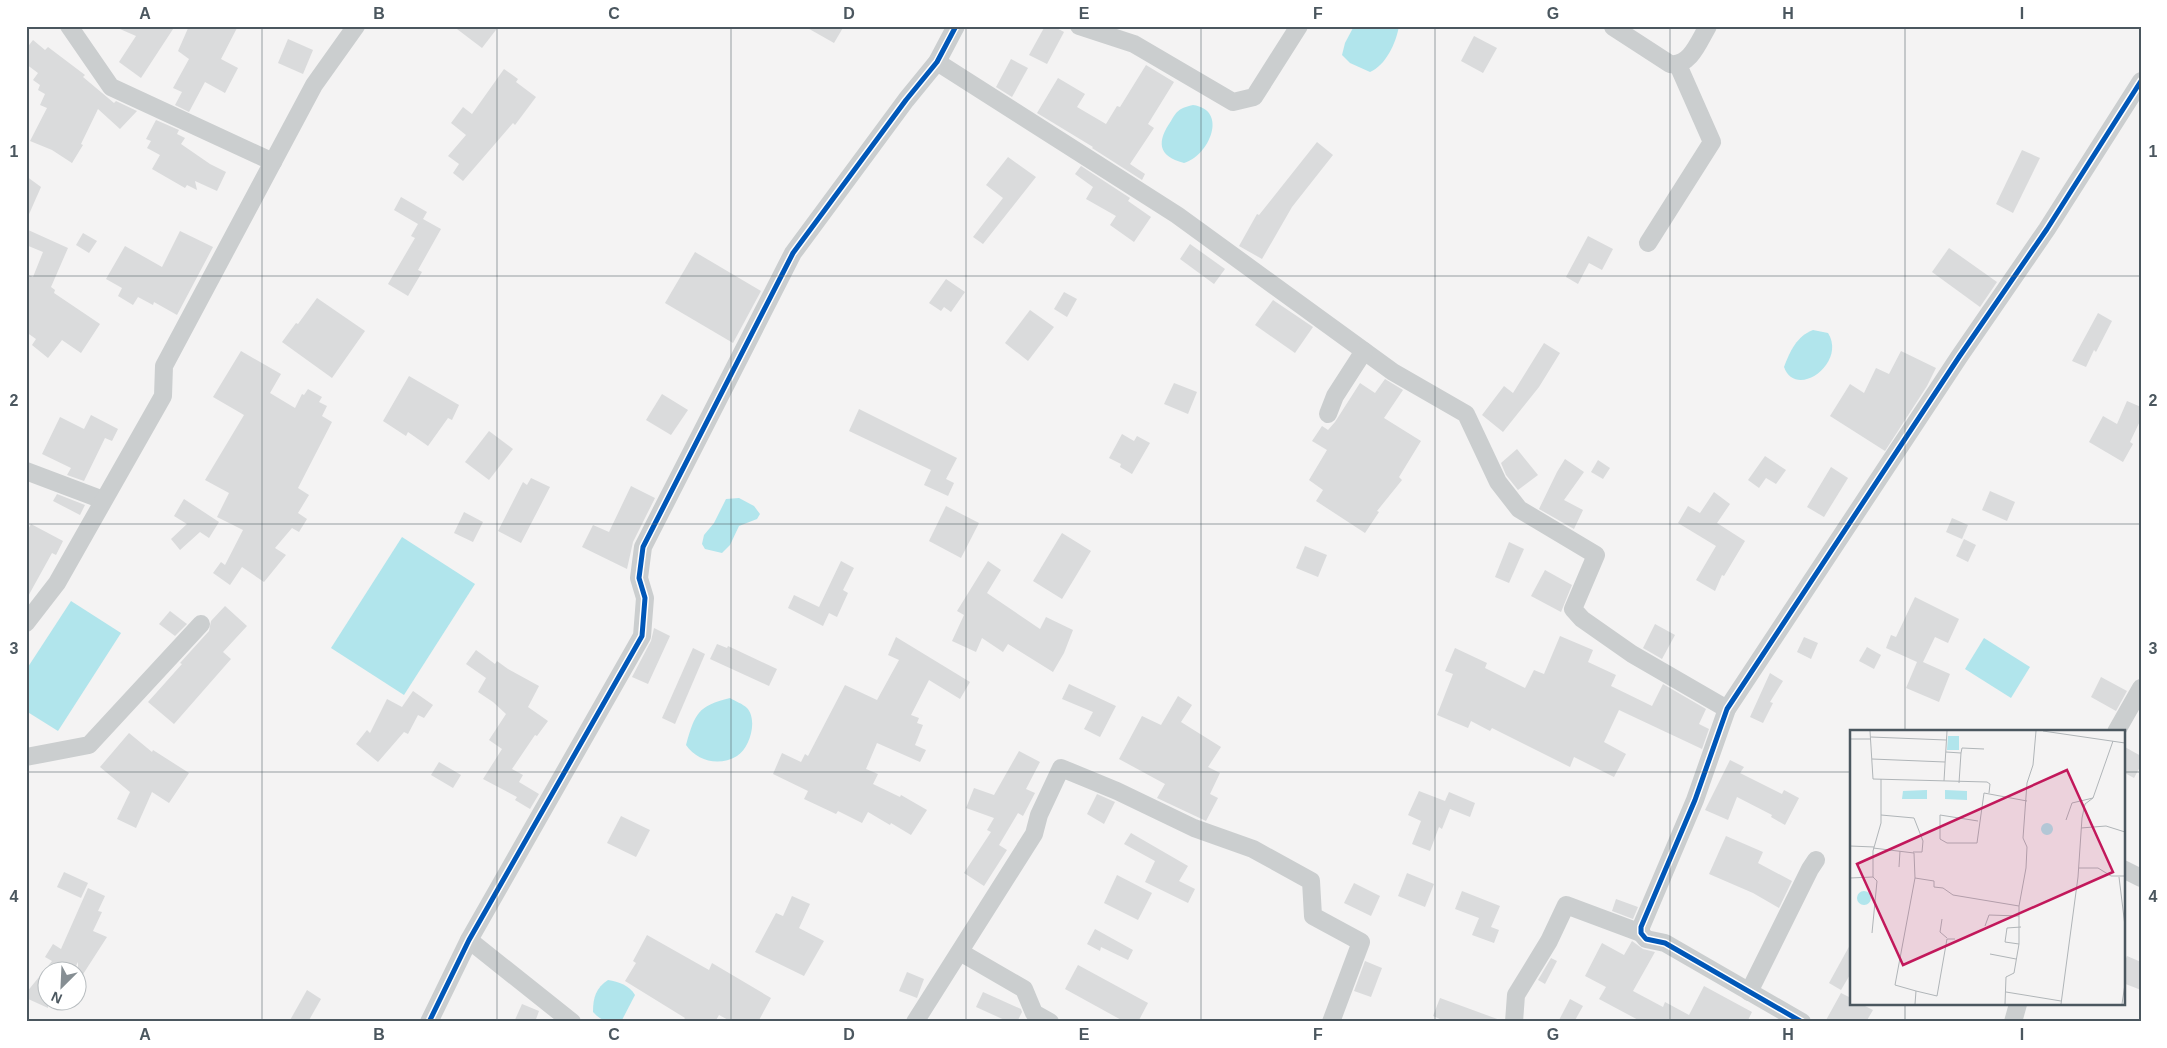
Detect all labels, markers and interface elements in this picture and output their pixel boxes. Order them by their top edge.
text: A [139,5,151,22]
text: B [373,5,385,22]
text: C [608,5,620,22]
text: D [843,5,855,22]
text: E [1079,5,1090,22]
text: F [1313,5,1323,22]
text: G [1547,5,1559,22]
text: H [1782,5,1794,22]
text: I [2020,5,2024,22]
text: 1 [10,143,19,160]
text: 1 [2149,143,2158,160]
text: 2 [10,392,19,409]
text: 2 [2149,392,2158,409]
text: 3 [10,640,19,657]
text: 3 [2149,640,2158,657]
inset map [1850,730,2124,1006]
text: 4 [10,888,19,905]
text: 4 [2149,888,2158,905]
north arrow [38,960,88,1010]
text: N [49,989,65,1007]
text: A [139,1026,151,1043]
text: B [373,1026,385,1043]
text: C [608,1026,620,1043]
text: D [843,1026,855,1043]
text: E [1079,1026,1090,1043]
text: F [1313,1026,1323,1043]
text: G [1547,1026,1559,1043]
text: H [1782,1026,1794,1043]
text: I [2020,1026,2024,1043]

